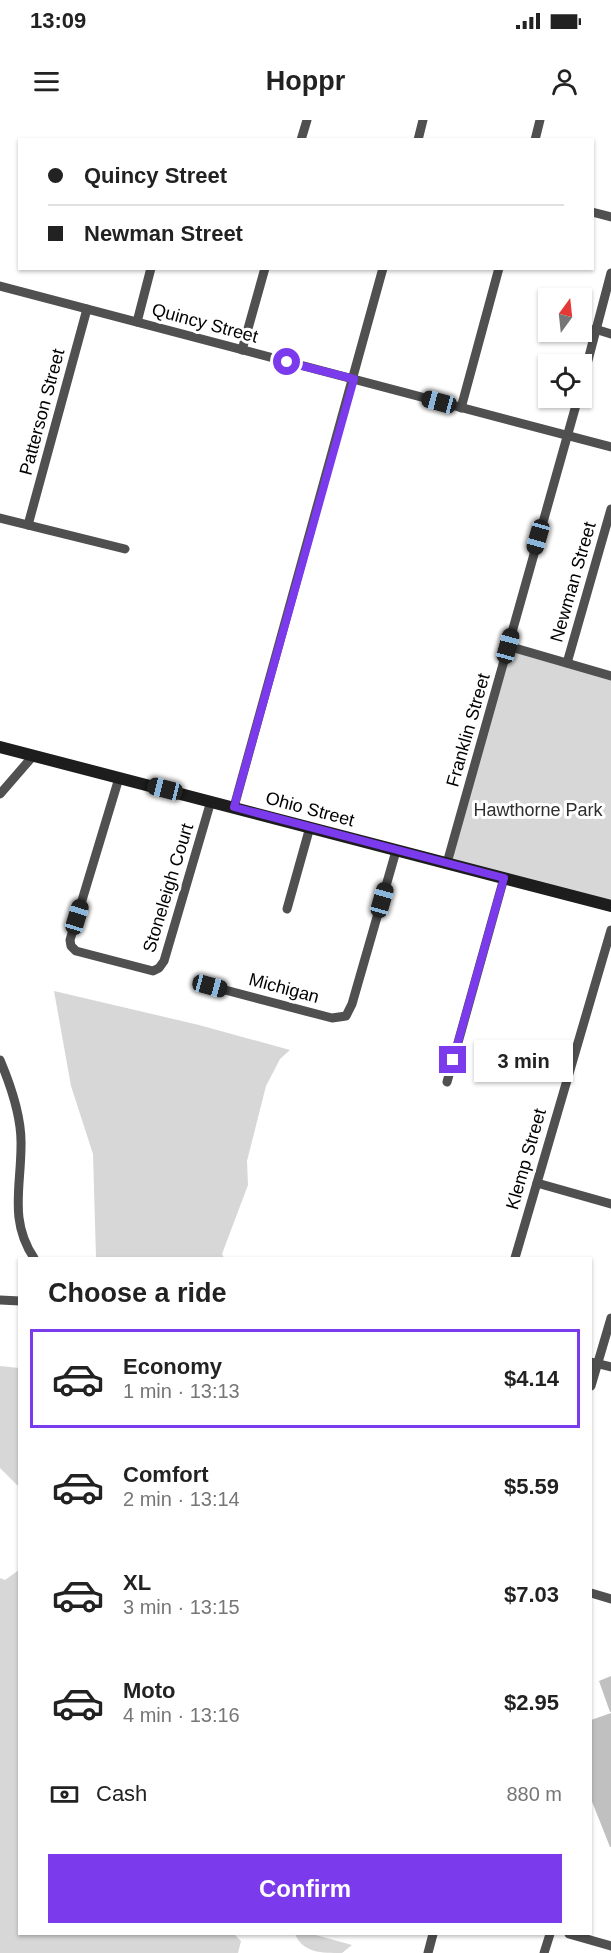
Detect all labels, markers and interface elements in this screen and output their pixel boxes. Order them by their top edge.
text: 13:09 [30,8,86,33]
icon: menu [30,65,63,98]
icon: person [548,65,581,98]
text: Hoppr [266,66,345,96]
text: Quincy Street [84,163,227,188]
text: Newman Street [84,221,243,246]
north arrow [538,288,592,342]
map controls [538,288,592,408]
street label: Quincy Street [150,299,260,347]
street label: Patterson Street [16,347,68,477]
route start [273,348,300,375]
button: locate [538,354,592,408]
car [419,389,459,415]
car [524,517,552,557]
street label: Newman Street [546,520,600,644]
car [495,626,521,666]
street label: Franklin Street [442,671,494,789]
car [145,776,185,802]
street label: Ohio Street [263,788,357,830]
park label: Hawthorne Park [473,800,604,820]
street label: Stoneleigh Court [139,821,197,955]
car [368,880,396,920]
car [63,897,91,937]
street label: Michigan [247,969,321,1007]
car [190,973,230,999]
callout: 3 min [474,1039,573,1081]
route end [439,1046,466,1073]
text: 3 min [497,1050,550,1072]
street label: Klemp Street [502,1106,550,1212]
text: Choose a ride [48,1278,227,1308]
icon: car [51,1352,105,1406]
text: Economy [123,1354,222,1379]
text: $4.14 [504,1366,559,1391]
text: 1 min · 13:13 [123,1380,240,1402]
icon: car [51,1460,105,1514]
text: Comfort [123,1462,209,1487]
text: $5.59 [504,1474,559,1499]
text: 2 min · 13:14 [123,1488,240,1510]
icon: car [51,1568,105,1622]
text: XL [123,1570,151,1595]
text: $7.03 [504,1582,559,1607]
text: 3 min · 13:15 [123,1596,240,1618]
icon: car [51,1676,105,1730]
text: Moto [123,1678,176,1703]
text: $2.95 [504,1690,559,1715]
text: 4 min · 13:16 [123,1704,240,1726]
icon: cash [48,1778,81,1811]
text: Cash [96,1781,147,1806]
text: 880 m [506,1783,562,1805]
button: Confirm [48,1854,562,1923]

